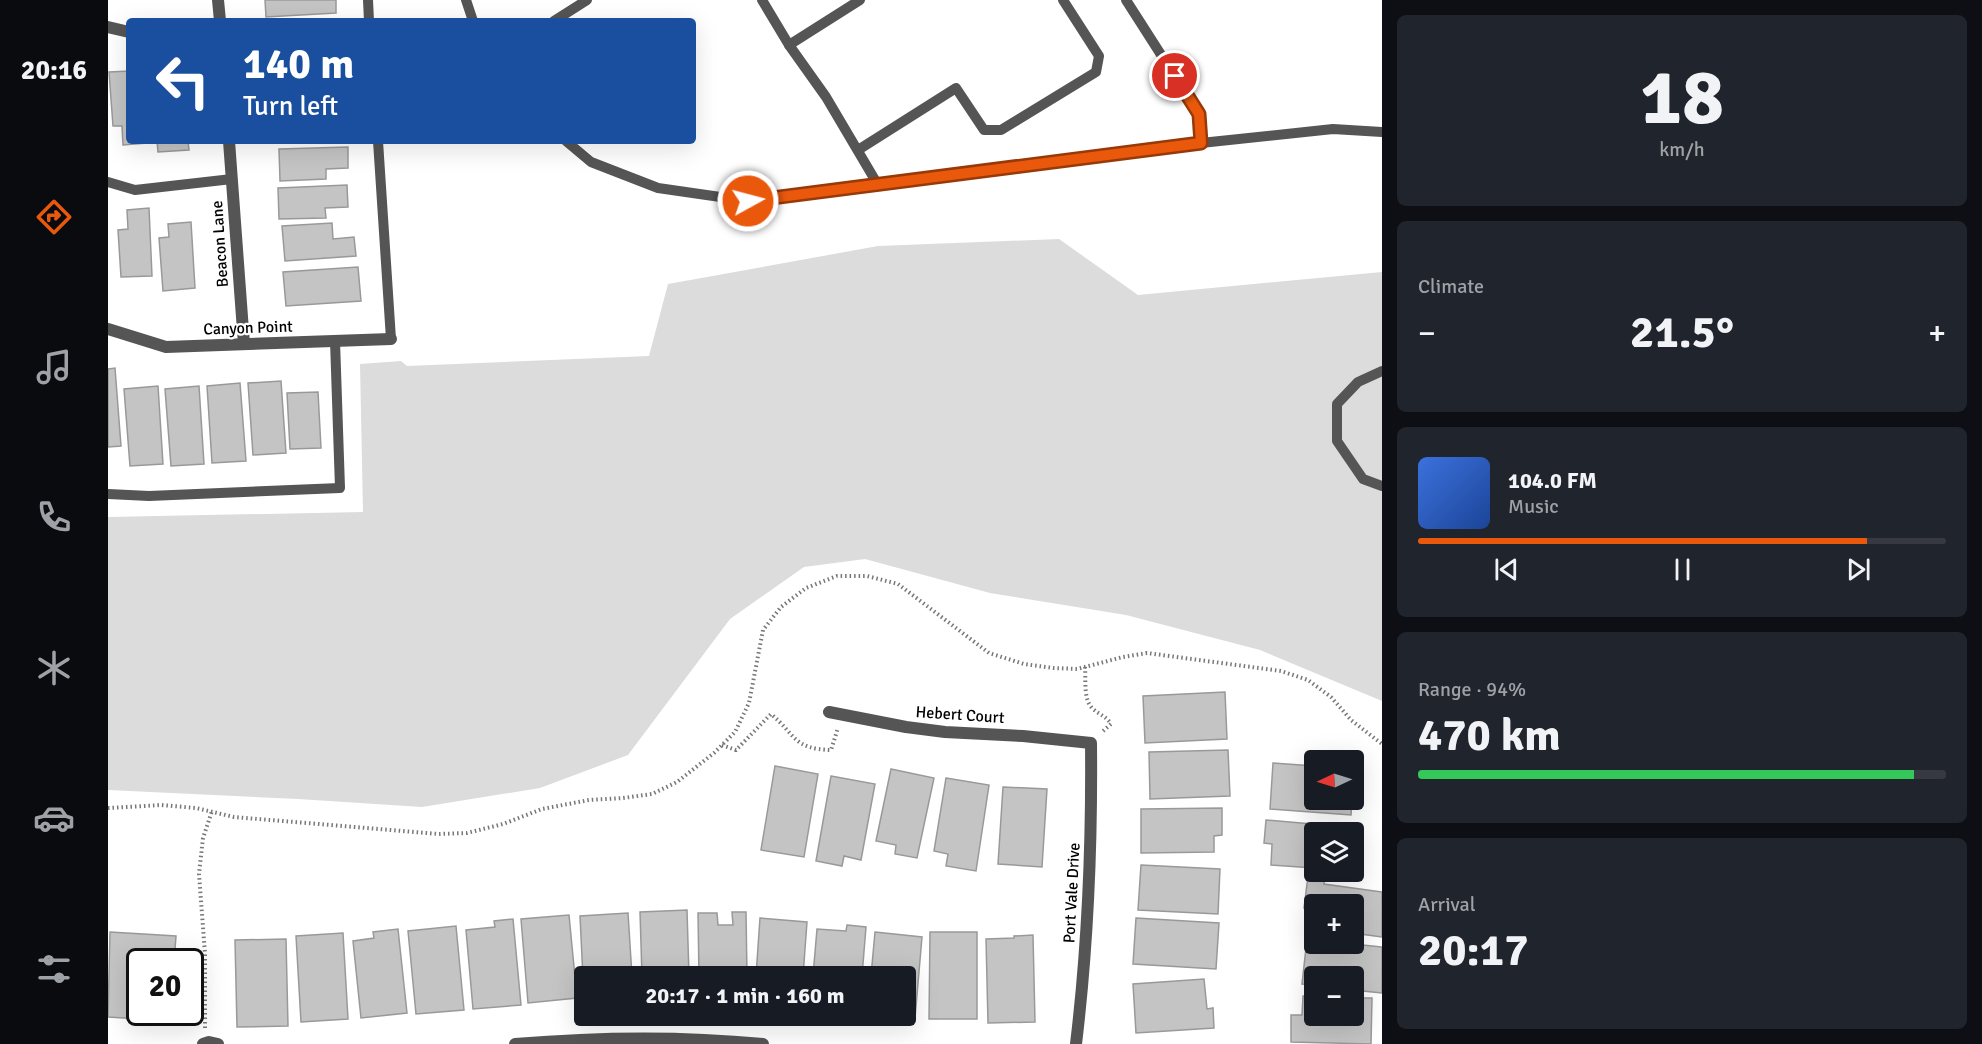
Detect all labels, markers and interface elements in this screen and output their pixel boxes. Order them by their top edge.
text: 140 m [243,39,354,90]
icon: left [144,42,222,120]
pin [1149,50,1200,101]
text: 18 [1640,50,1724,146]
text: 20:16 [21,54,87,87]
icon: arrive [1158,59,1191,92]
text: Turn left [243,90,338,123]
text: km/h [1659,137,1705,162]
position arrow [716,169,780,233]
icon: directions [33,196,75,238]
street label: Beacon Lane [207,200,233,288]
text: Climate [1418,274,1484,299]
text: 21.5° [1630,305,1734,360]
text: − [1418,313,1436,354]
text: + [1928,313,1946,354]
street label: Canyon Point [203,316,294,340]
icon: music [33,346,75,388]
text: 104.0 FM [1508,467,1597,494]
text: Music [1508,494,1559,519]
icon: phone [33,496,75,538]
icon: previous [1490,553,1523,586]
icon: pause [1666,553,1699,586]
icon: next [1842,553,1875,586]
icon: climate [33,647,75,689]
text: Range · 94% [1418,677,1526,702]
street label: Hebert Court [915,702,1005,728]
text: 470 km [1418,708,1561,763]
north arrow [1304,750,1364,810]
map controls [1304,750,1364,1026]
icon: car [33,797,75,839]
button: layers [1304,822,1364,882]
street label: Port Vale Drive [1059,842,1085,944]
text: Arrival [1418,892,1476,917]
button: + [1304,894,1364,954]
text: 20:17 [1418,923,1528,978]
icon: filters [33,948,75,990]
speed limit sign: 20 [126,948,204,1026]
button: − [1304,966,1364,1026]
text: 20:17 · 1 min · 160 m [645,982,845,1009]

